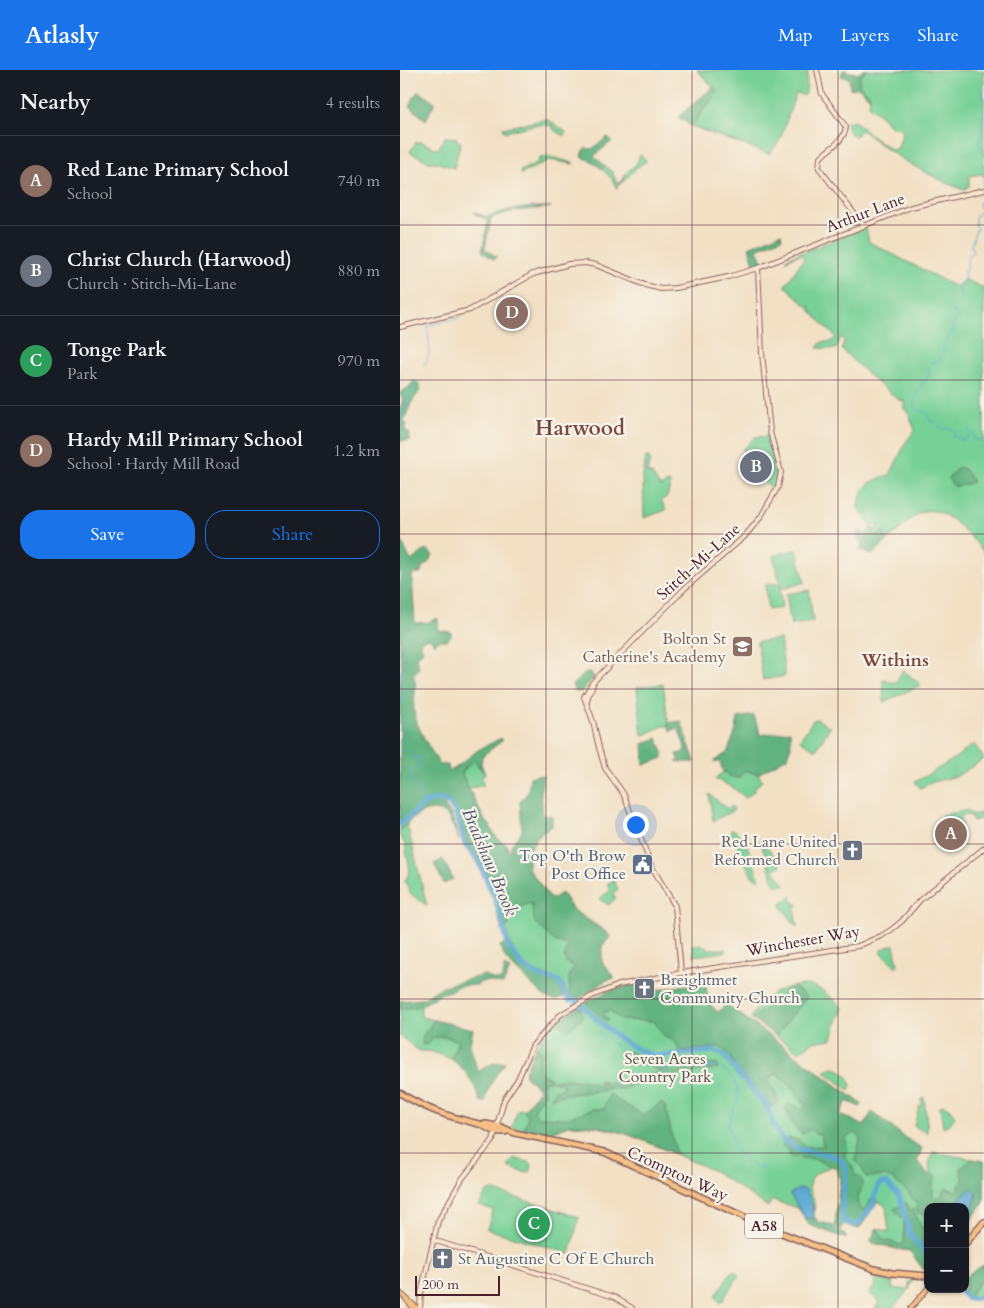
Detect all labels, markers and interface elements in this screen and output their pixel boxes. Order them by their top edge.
text: Atlasly [25,19,99,52]
text: Map [778,23,813,48]
text: Layers [841,23,890,48]
text: Share [918,23,959,48]
text: Nearby [20,88,91,117]
text: 4 results [326,92,380,114]
text: Red Lane Primary School [67,157,289,183]
text: A [30,170,42,192]
text: 740 m [338,170,380,192]
text: School [67,183,112,205]
street label: Arthur Lane [823,188,908,238]
text: Christ Church (Harwood) [67,247,292,273]
text: B [30,260,42,282]
text: 880 m [338,260,380,282]
text: Church · Stitch-Mi-Lane [67,273,237,295]
pin: D [496,294,528,332]
text: Tonge Park [67,337,167,363]
text: C [30,350,42,372]
text: 970 m [338,350,380,372]
text: Park [67,363,98,385]
district label: Harwood [535,414,625,443]
text: Hardy Mill Primary School [67,427,303,453]
text: D [29,440,43,462]
text: 1.2 km [333,440,380,462]
pin: B [740,448,772,486]
text: School · Hardy Mill Road [67,453,240,475]
button: Save [20,510,195,559]
button: Share [205,510,380,559]
street label: Stitch-Mi-Lane [652,518,745,605]
place label: Bolton St Catherine's Academy [582,628,727,668]
school or university icon: Bolton St Catherine's Academy [730,635,754,659]
district label: Withins [860,648,929,673]
water label: Bradshaw Brook [455,804,524,920]
your location [623,812,649,838]
pin: A [935,815,967,853]
place label: Red Lane United Reformed Church [714,831,837,871]
church icon: Red Lane United Reformed Church [841,838,865,862]
place label: Top O'th Brow Post Office [519,845,626,885]
public building icon: Top O'th Brow Post Office [630,852,654,876]
street label: Winchester Way [743,920,862,962]
place label: Breightmet Community Church [660,969,800,1009]
church icon: Breightmet Community Church [632,976,656,1000]
park label: Seven Acres Country Park [618,1048,712,1088]
street label: Crompton Way [624,1141,732,1207]
map controls [924,1203,969,1293]
button: + [924,1203,969,1248]
pin: C [518,1205,550,1243]
road number: A58 [745,1214,783,1238]
church icon: St Augustine C Of E Church [430,1246,454,1270]
place label: St Augustine C Of E Church [458,1248,654,1270]
button: − [924,1248,969,1293]
scale bar [415,1273,500,1296]
text: 200 m [422,1275,459,1294]

